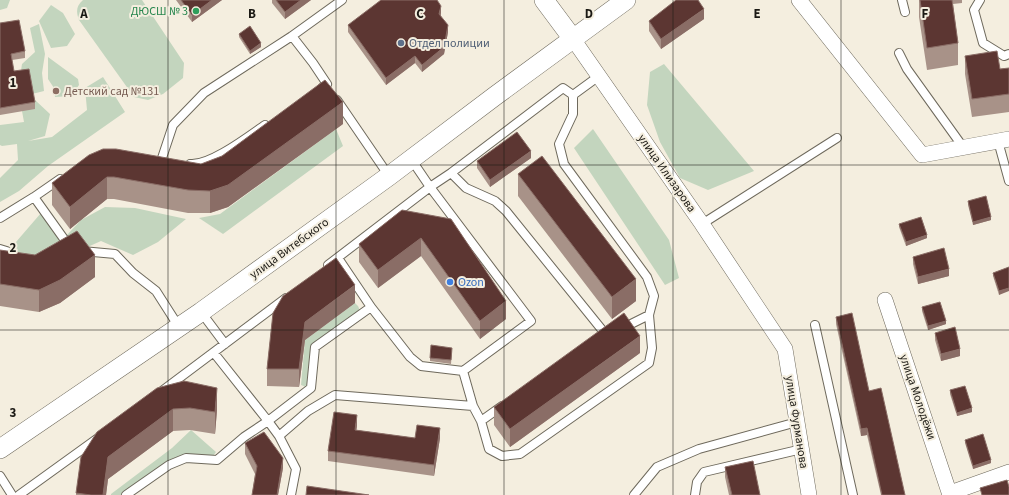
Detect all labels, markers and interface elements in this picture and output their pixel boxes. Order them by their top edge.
place label: ДЮСШ № 3 [131,3,188,20]
text: A [79,5,88,23]
text: B [248,5,256,23]
text: C [416,5,424,23]
text: D [585,5,593,23]
text: E [753,5,761,23]
text: F [922,5,929,23]
marker: ДЮСШ № 3 [191,6,201,16]
place label: Отдел полиции [409,35,490,52]
marker: Отдел полиции [396,38,406,48]
text: 1 [10,74,17,92]
place label: Детский сад №131 [64,83,159,100]
marker: Детский сад №131 [51,86,61,96]
street label: улица Илизарова [633,131,700,216]
street label: улица Витебского [246,214,332,283]
text: 2 [10,239,17,257]
place label: Ozon [458,274,484,291]
marker: Ozon [445,277,455,287]
street label: улица Молодёжи [895,352,940,442]
street label: улица Фурманова [781,374,812,470]
text: 3 [10,404,17,422]

